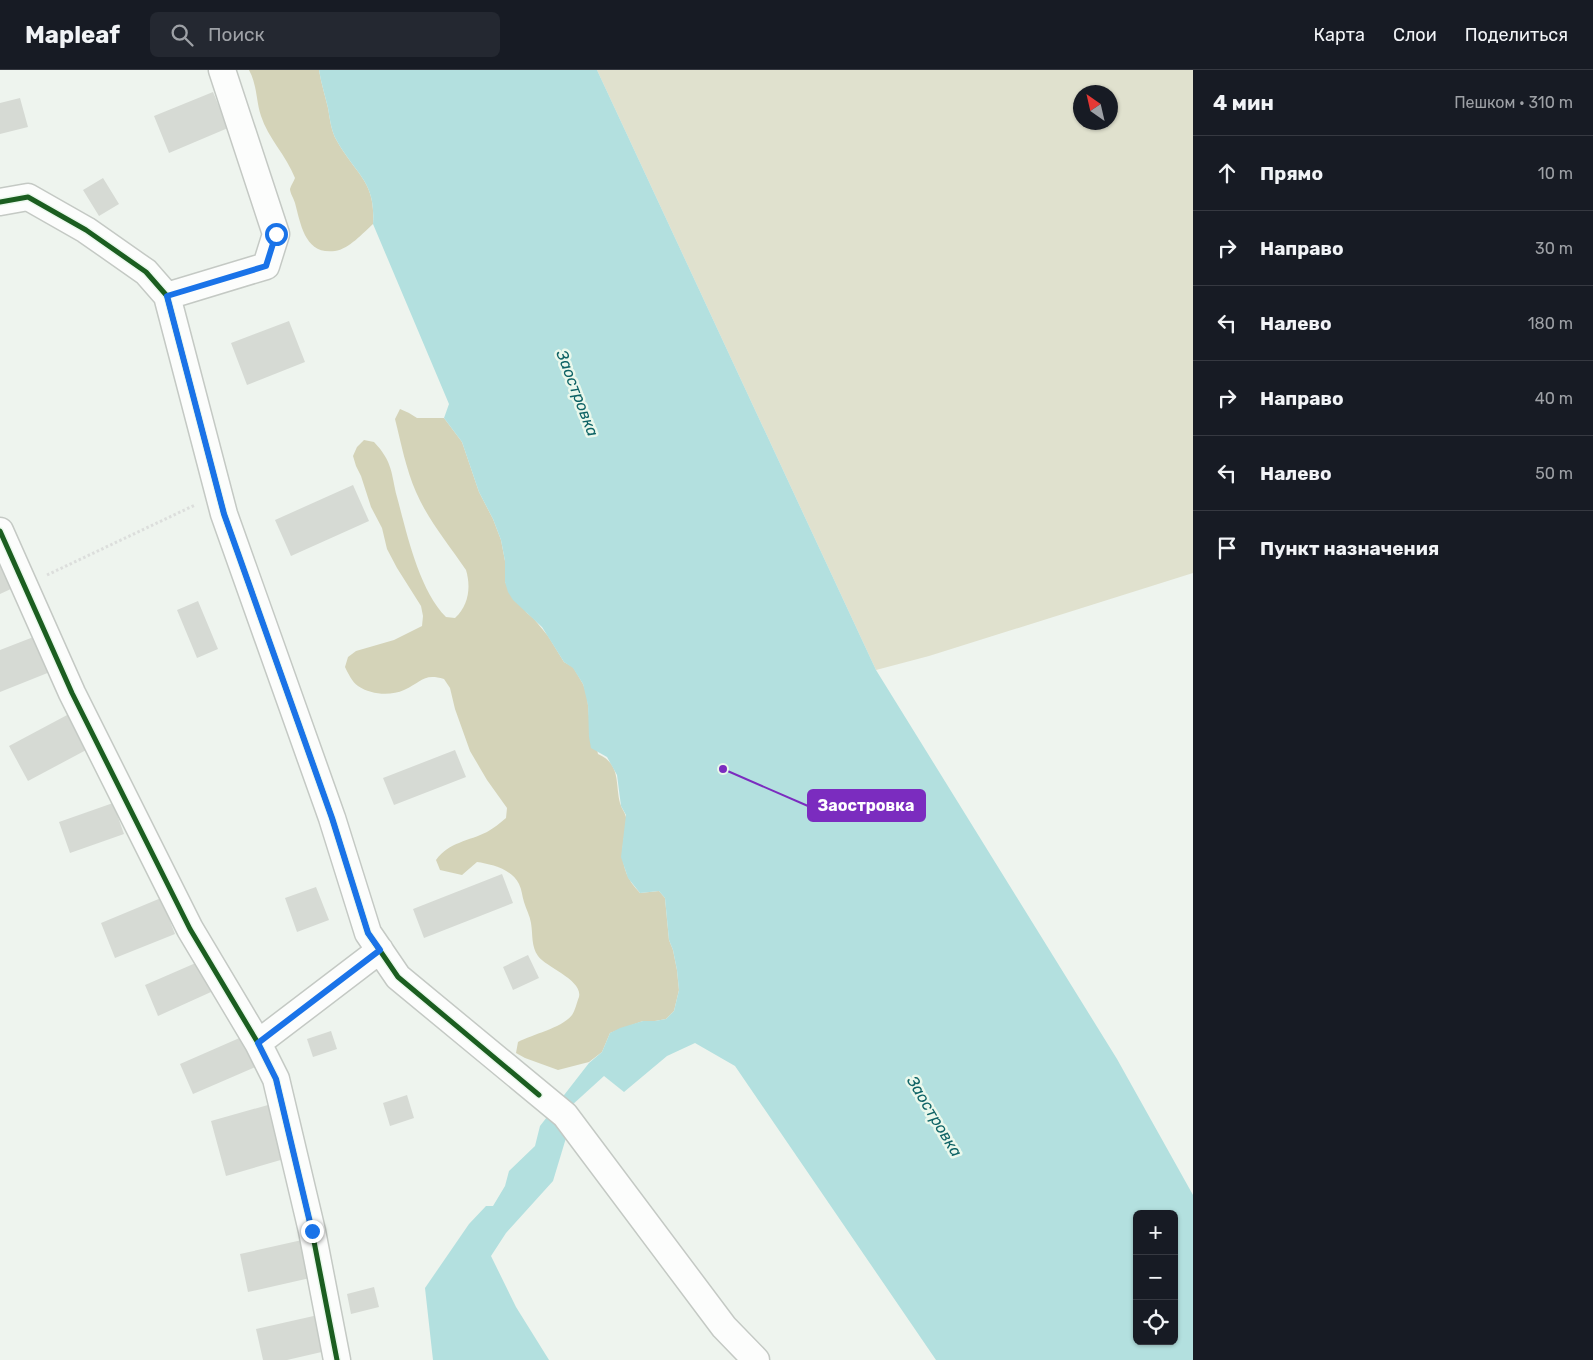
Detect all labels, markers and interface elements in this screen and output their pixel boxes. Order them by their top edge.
search box [150,12,500,57]
text: Mapleaf [25,21,120,49]
icon: search [168,21,196,49]
text: Поиск [208,23,265,46]
text: Карта [1314,24,1365,46]
text: Слои [1393,24,1437,46]
text: Поделиться [1465,24,1568,46]
north arrow [1073,85,1118,130]
text: 4 мин [1213,90,1274,115]
text: Пешком · 310 m [1454,93,1573,112]
icon: ahead [1213,159,1241,187]
text: Прямо [1260,162,1323,185]
text: 10 m [1538,164,1573,183]
route start [265,223,288,246]
icon: right [1213,234,1241,262]
text: Направо [1260,237,1344,260]
text: 30 m [1535,239,1573,258]
icon: left [1213,309,1241,337]
text: Налево [1260,312,1332,335]
text: 180 m [1528,314,1573,333]
water label: Заостровка [552,346,603,439]
icon: right [1213,384,1241,412]
text: Направо [1260,387,1344,410]
text: 40 m [1535,389,1573,408]
icon: left [1213,459,1241,487]
text: Налево [1260,462,1332,485]
text: 50 m [1535,464,1573,483]
icon: arrive [1213,534,1241,562]
text: Пункт назначения [1260,537,1439,560]
callout: Заостровка [808,790,925,821]
text: Заостровка [818,796,914,815]
water label: Заостровка [903,1072,966,1160]
map controls [1133,1210,1178,1345]
button: + [1133,1210,1178,1255]
route end [301,1220,324,1243]
button: − [1133,1255,1178,1300]
button: locate [1133,1300,1178,1345]

